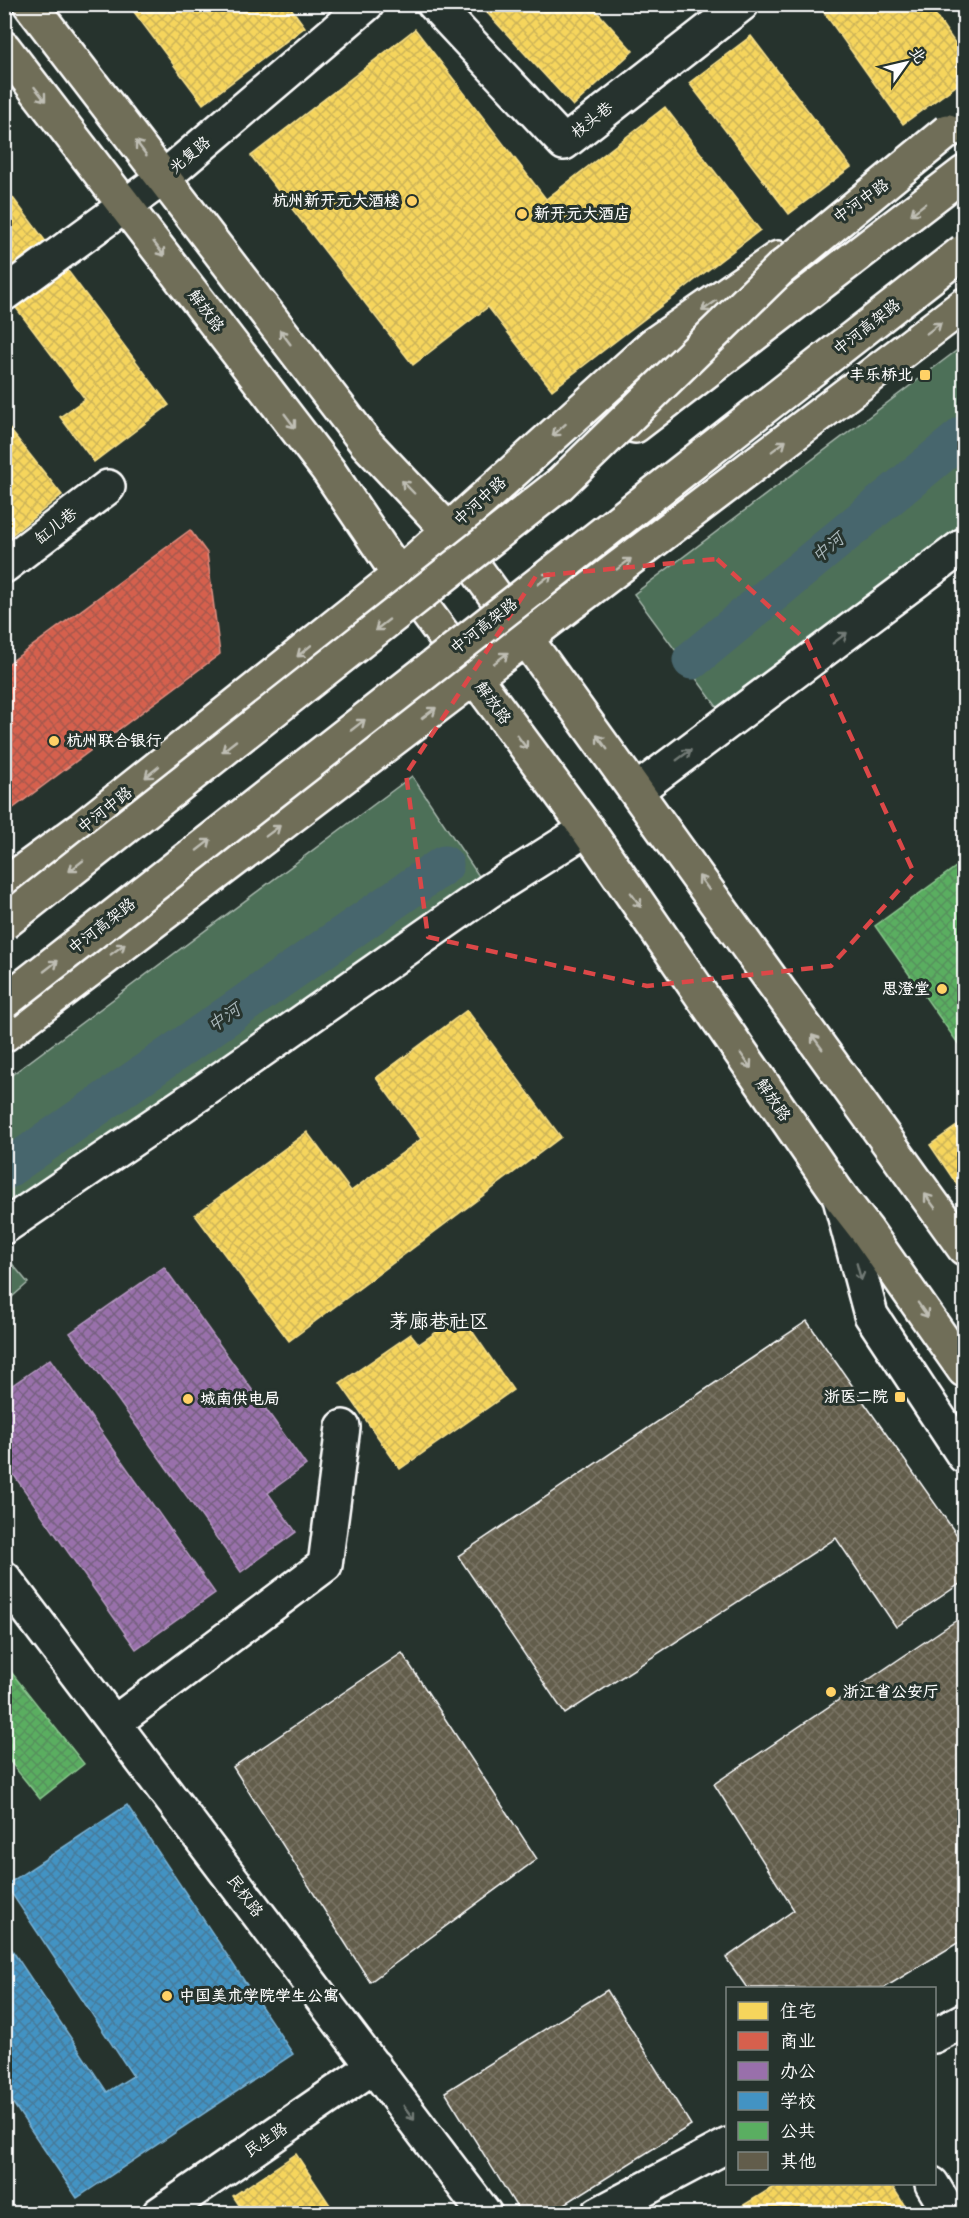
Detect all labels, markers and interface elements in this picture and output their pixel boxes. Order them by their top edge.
north arrow [876,33,936,93]
text: 北 [906,43,930,67]
one-way arrow [34,86,47,102]
street label: 枝头巷 [568,98,616,142]
street label: 光复路 [166,133,214,177]
one-way arrow [134,141,147,157]
street label: 中河中路 [830,175,892,227]
place label: 杭州新开元大酒楼 [272,192,400,210]
marker: 杭州新开元大酒楼 [405,194,419,208]
one-way arrow [910,202,926,215]
place label: 新开元大酒店 [534,205,630,223]
marker: 新开元大酒店 [515,207,529,221]
one-way arrow [152,241,165,257]
street label: 解放路 [184,286,228,336]
street label: 中河高架路 [830,295,904,359]
one-way arrow [701,300,718,312]
one-way arrow [925,322,941,335]
one-way arrow [278,329,291,345]
place label: 丰乐桥北 [849,366,913,384]
marker: 丰乐桥北 [918,368,932,382]
one-way arrow [284,412,297,428]
one-way arrow [552,423,567,437]
one-way arrow [770,440,786,453]
street label: 中河中路 [450,473,510,529]
one-way arrow [401,480,415,495]
street label: 缸儿巷 [32,504,80,548]
water label: 中河 [807,526,851,568]
one-way arrow [615,558,631,571]
one-way arrow [536,573,552,586]
street label: 中河高架路 [447,594,521,658]
one-way arrow [374,618,390,631]
one-way arrow [831,632,847,644]
one-way arrow [296,644,312,657]
one-way arrow [493,651,509,664]
street label: 解放路 [472,678,514,728]
one-way arrow [420,706,436,719]
one-way arrow [350,719,366,732]
place label: 杭州联合银行 [66,732,162,750]
one-way arrow [516,733,528,749]
marker: 杭州联合银行 [47,734,61,748]
one-way arrow [596,735,609,751]
one-way arrow [221,739,237,752]
one-way arrow [675,749,691,761]
one-way arrow [144,766,160,779]
street label: 中河中路 [74,783,136,837]
one-way arrow [265,824,281,837]
one-way arrow [196,839,212,852]
one-way arrow [68,860,84,873]
one-way arrow [698,876,710,892]
one-way arrow [630,891,642,908]
street label: 中河高架路 [65,894,139,958]
one-way arrow [110,942,126,955]
one-way arrow [42,959,58,972]
place label: 思澄堂 [882,980,930,998]
marker: 思澄堂 [935,982,949,996]
water label: 中河 [203,997,247,1037]
one-way arrow [811,1035,823,1051]
one-way arrow [740,1052,752,1068]
street label: 解放路 [752,1075,794,1125]
one-way arrow [924,1193,937,1209]
one-way arrow [854,1262,866,1281]
one-way arrow [917,1302,929,1318]
district label: 茅廊巷社区 [389,1310,489,1333]
place label: 浙医二院 [824,1388,888,1406]
place label: 城南供电局 [200,1390,280,1408]
marker: 浙医二院 [893,1390,907,1404]
marker: 城南供电局 [181,1392,195,1406]
place label: 浙江省公安厅 [843,1683,939,1701]
marker: 浙江省公安厅 [824,1685,838,1699]
street label: 民权路 [223,1871,267,1921]
place label: 中国美术学院学生公寓 [179,1987,339,2005]
legend [726,1987,936,2185]
marker: 中国美术学院学生公寓 [160,1989,174,2003]
text: 住宅 [780,2001,816,2022]
text: 商业 [780,2031,816,2052]
text: 办公 [780,2061,816,2082]
text: 学校 [780,2091,816,2112]
one-way arrow [403,2105,416,2121]
street label: 民生路 [241,2119,291,2161]
text: 公共 [780,2121,816,2142]
text: 其他 [780,2151,816,2172]

